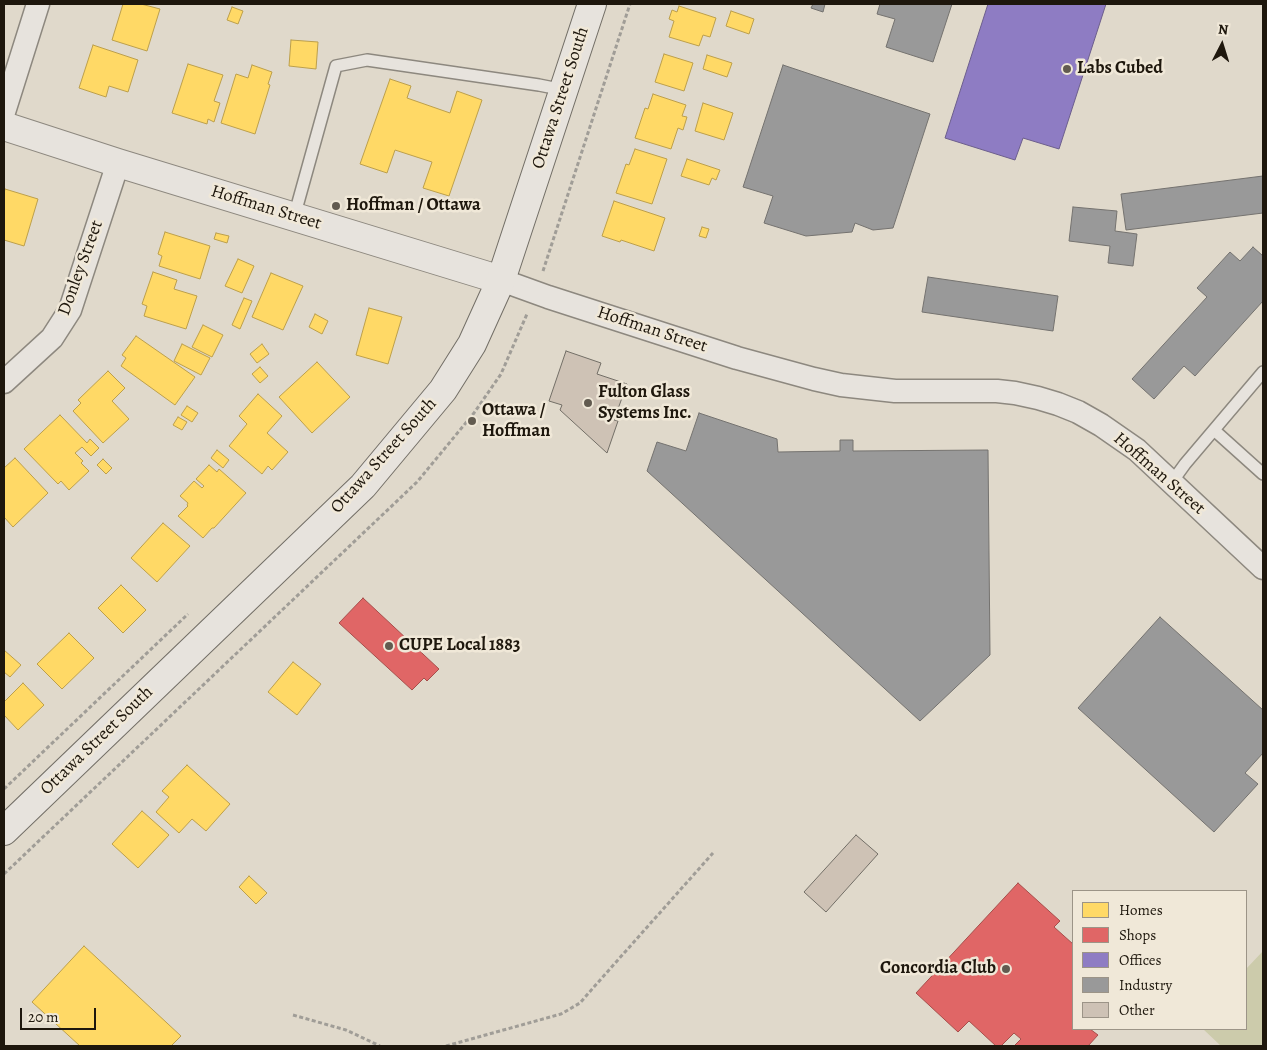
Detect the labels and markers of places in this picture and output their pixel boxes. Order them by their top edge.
place label: Labs Cubed [1077,58,1163,80]
marker: Labs Cubed [1061,63,1073,75]
place label: Hoffman / Ottawa [346,195,481,217]
marker: Hoffman / Ottawa [330,200,342,212]
place label: Fulton Glass Systems Inc. [598,382,692,424]
marker: Fulton Glass Systems Inc. [582,397,594,409]
place label: Ottawa / Hoffman [482,400,550,442]
marker: Ottawa / Hoffman [466,415,478,427]
place label: CUPE Local 1883 [399,635,521,657]
marker: CUPE Local 1883 [383,640,395,652]
place label: Concordia Club [880,958,996,980]
marker: Concordia Club [1000,963,1012,975]

